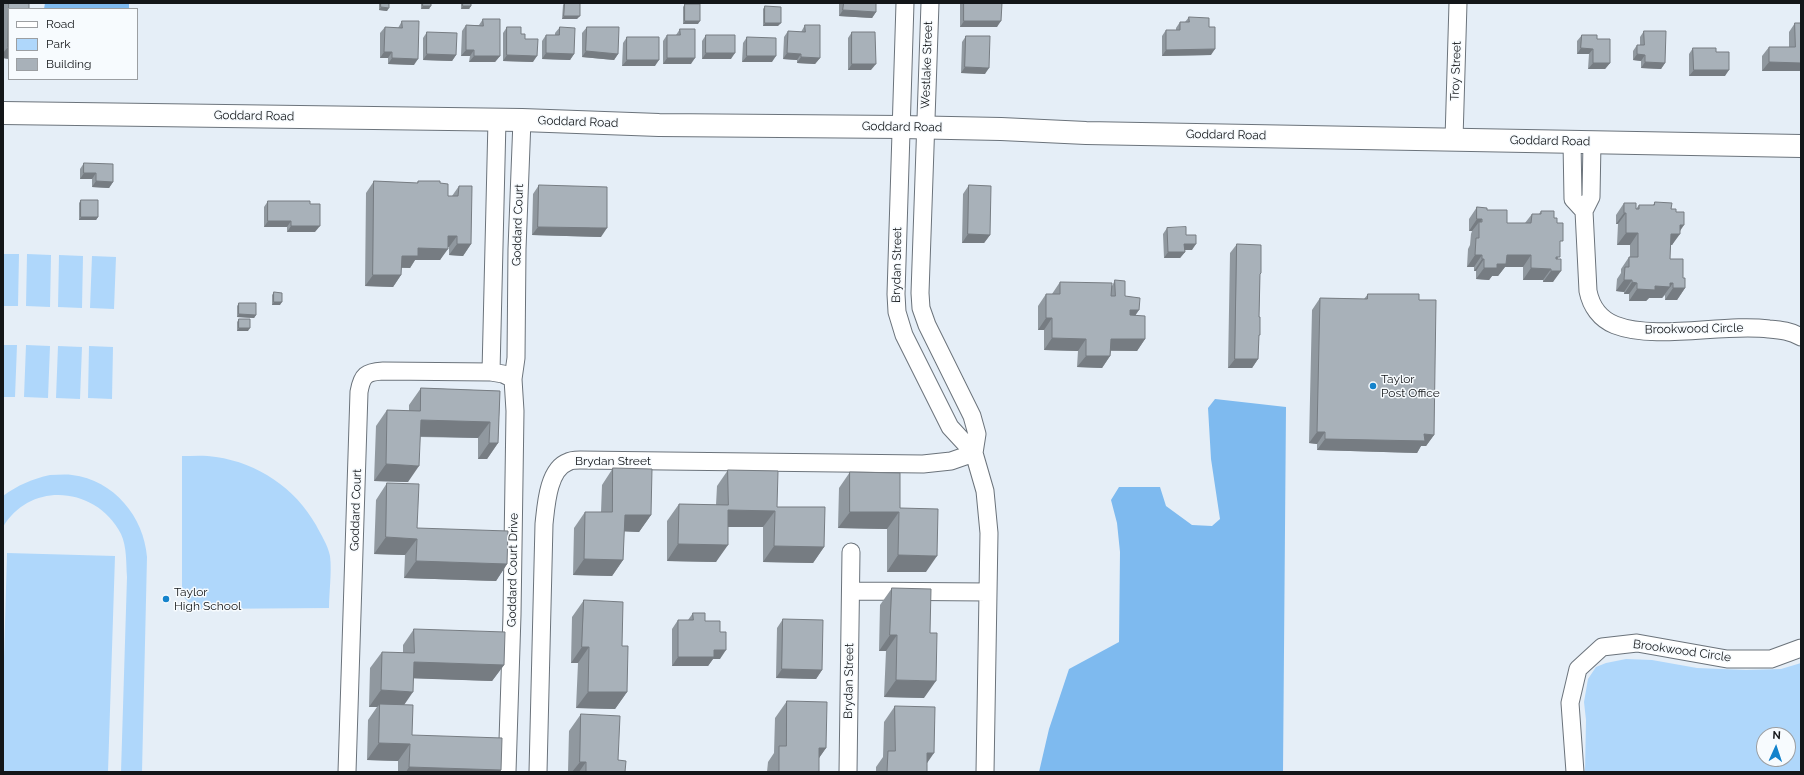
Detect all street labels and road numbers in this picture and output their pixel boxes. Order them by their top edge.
street label: Westlake Street [918,21,936,109]
street label: Troy Street [1448,41,1464,101]
street label: Goddard Road [214,108,294,124]
street label: Goddard Road [537,113,619,131]
street label: Goddard Road [862,119,942,135]
street label: Goddard Road [1186,127,1266,143]
street label: Goddard Road [1510,133,1590,149]
street label: Goddard Court [509,184,527,266]
street label: Brydan Street [889,227,905,303]
street label: Brookwood Circle [1645,321,1743,337]
street label: Brydan Street [575,454,651,468]
street label: Goddard Court [347,469,365,551]
street label: Goddard Court Drive [505,513,521,627]
street label: Brookwood Circle [1632,637,1732,665]
street label: Brydan Street [841,643,857,719]

